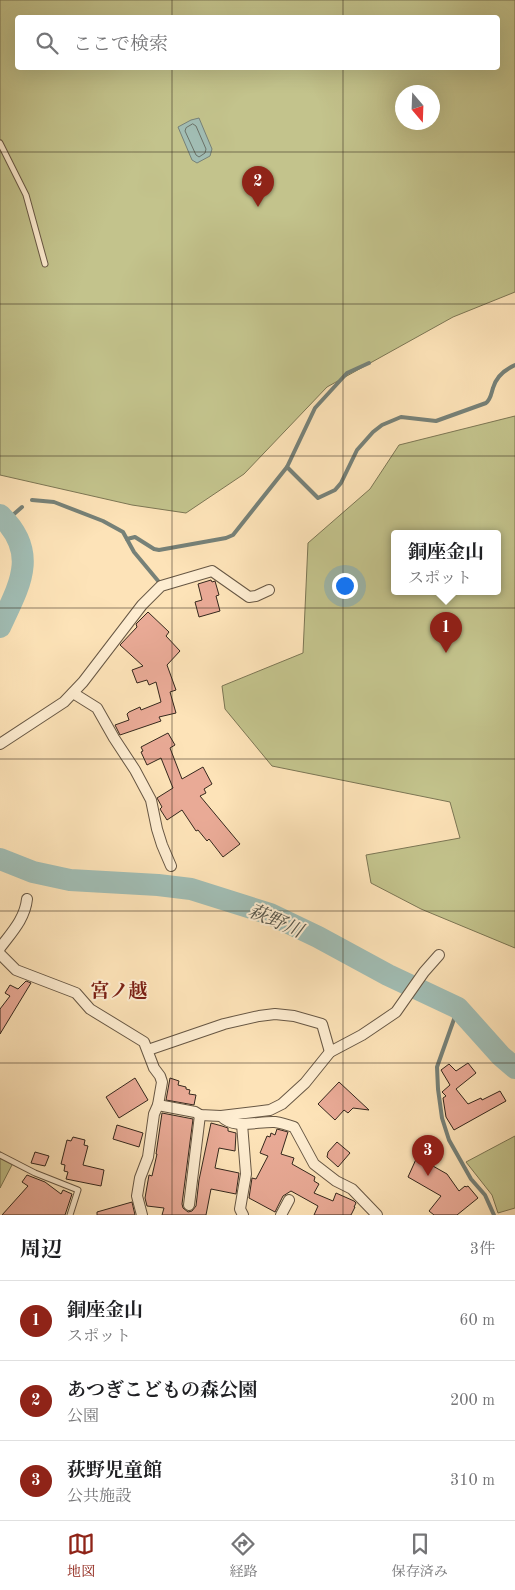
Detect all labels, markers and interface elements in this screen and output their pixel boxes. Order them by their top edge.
search box [15,15,500,70]
icon: search [33,29,61,57]
text: ここで検索 [73,36,168,55]
north arrow [395,85,440,130]
pin: 2 [242,166,274,207]
popup [391,530,501,595]
text: 銅座金山 [408,544,484,563]
text: スポット [408,571,472,587]
your location [332,573,358,599]
pin: 1 [430,612,462,653]
water label: 萩野川 [245,901,308,943]
district label: 宮ノ越 [90,980,148,1002]
pin: 3 [412,1135,444,1176]
text: 周辺 [20,1240,62,1261]
text: 3件 [470,1242,495,1258]
text: 銅座金山 [67,1302,143,1321]
text: 1 [31,1313,41,1329]
text: 60 m [459,1313,495,1329]
text: スポット [67,1329,131,1345]
text: あつぎこどもの森公園 [67,1382,257,1401]
text: 2 [31,1393,41,1409]
text: 200 m [450,1393,495,1409]
text: 公園 [67,1409,99,1425]
text: 荻野児童館 [67,1462,162,1481]
text: 3 [31,1473,41,1489]
text: 310 m [450,1473,495,1489]
text: 公共施設 [67,1489,131,1505]
tab: 地図 [67,1530,95,1581]
tab: 経路 [229,1530,257,1581]
tab: 保存済み [392,1530,448,1581]

